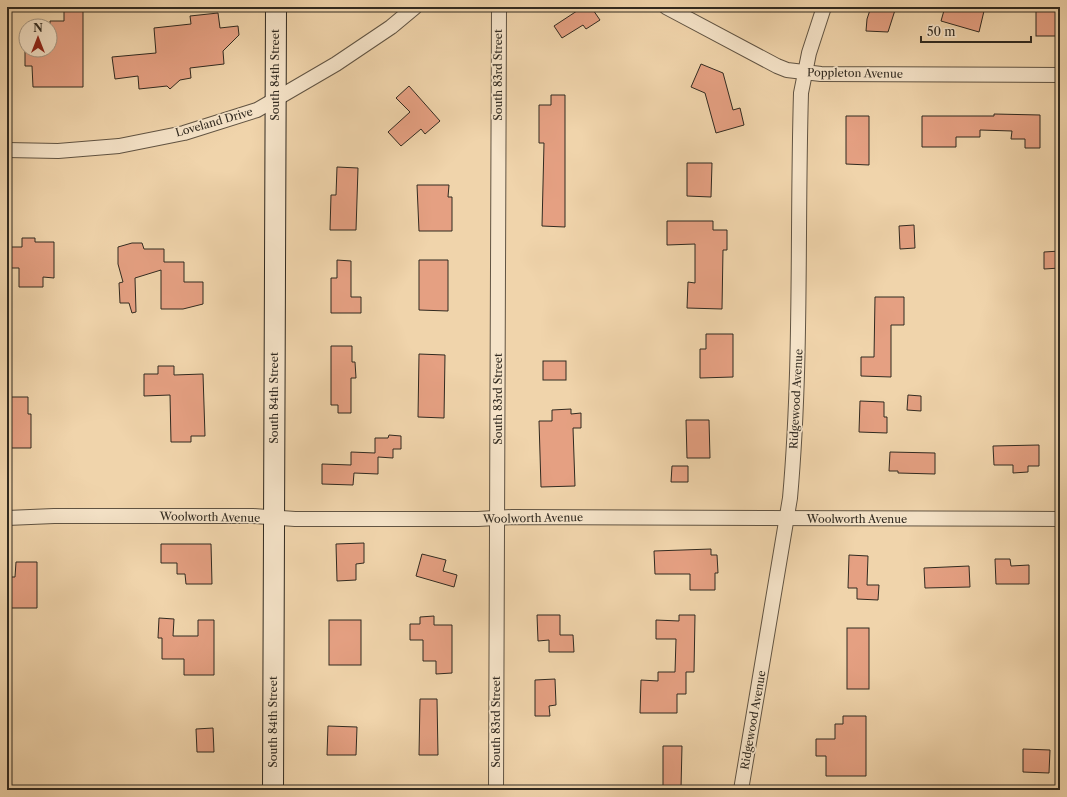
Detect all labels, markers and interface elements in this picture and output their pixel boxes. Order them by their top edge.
north arrow [18,18,58,58]
scale bar [921,18,1031,44]
text: N [33,21,43,35]
text: 50 m [927,24,956,39]
street label: South 84th Street [268,29,282,121]
street label: South 83rd Street [491,29,505,121]
street label: Poppleton Avenue [807,65,903,81]
street label: Loveland Drive [174,104,254,140]
street label: Ridgewood Avenue [786,348,806,450]
street label: South 84th Street [267,352,281,444]
street label: South 83rd Street [491,353,505,445]
street label: Woolworth Avenue [159,509,260,525]
street label: Woolworth Avenue [482,510,583,526]
street label: Woolworth Avenue [806,512,907,526]
street label: Ridgewood Avenue [737,669,769,771]
street label: South 84th Street [266,676,280,768]
street label: South 83rd Street [489,676,503,768]

